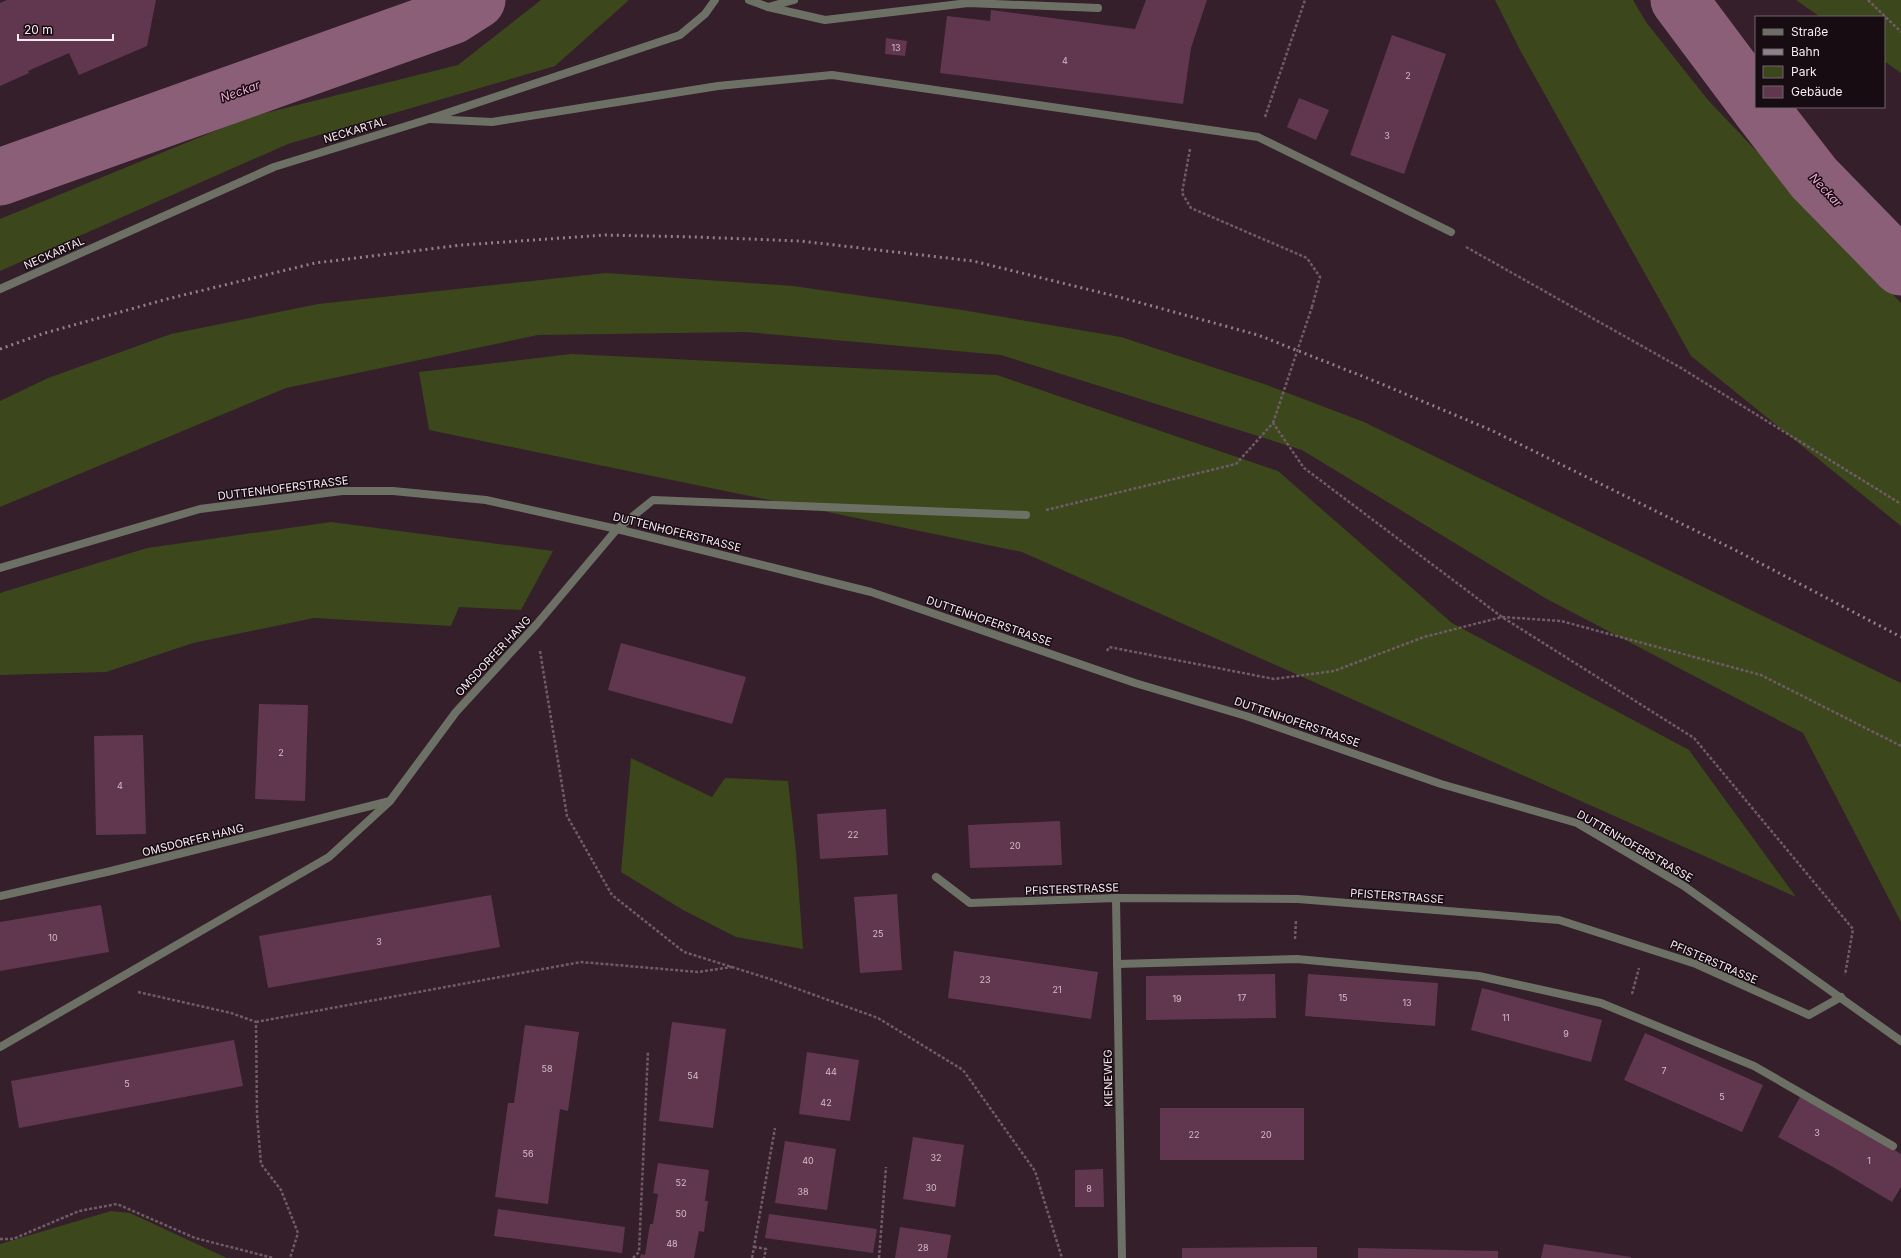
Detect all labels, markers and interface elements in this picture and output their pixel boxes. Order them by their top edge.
scale bar [18,16,113,42]
legend [1755,16,1885,108]
text: 20 m [24,22,53,37]
text: Straße [1791,24,1828,39]
house number: 13 [891,42,901,53]
text: Bahn [1791,44,1820,59]
house number: 4 [1062,55,1068,66]
text: Park [1791,64,1817,79]
house number: 2 [1405,70,1411,81]
water label: Neckar [218,77,262,105]
text: Gebäude [1791,84,1843,99]
street label: NECKARTAL [322,114,388,146]
house number: 3 [1384,130,1390,141]
water label: Neckar [1807,170,1846,210]
street label: NECKARTAL [21,233,87,273]
street label: DUTTENHOFERSTRASSE [217,473,349,503]
street label: DUTTENHOFERSTRASSE [611,509,743,555]
street label: DUTTENHOFERSTRASSE [925,593,1053,649]
street label: OMSDORFER HANG [452,613,534,699]
street label: DUTTENHOFERSTRASSE [1233,694,1361,750]
house number: 2 [278,747,284,758]
house number: 4 [117,780,123,791]
street label: DUTTENHOFERSTRASSE [1575,807,1695,885]
street label: OMSDORFER HANG [141,821,245,859]
house number: 22 [848,829,858,840]
house number: 20 [1009,840,1021,851]
street label: PFISTERSTRASSE [1025,880,1119,898]
street label: PFISTERSTRASSE [1350,886,1444,906]
house number: 25 [873,928,883,939]
house number: 10 [48,932,58,943]
house number: 3 [376,936,382,947]
street label: PFISTERSTRASSE [1668,937,1760,987]
house number: 23 [979,974,991,985]
house number: 21 [1052,984,1062,995]
house number: 17 [1238,992,1246,1003]
house number: 15 [1338,992,1348,1003]
house number: 19 [1172,993,1182,1004]
house number: 13 [1402,997,1412,1008]
house number: 11 [1502,1012,1510,1023]
house number: 9 [1563,1028,1569,1039]
street label: KIENEWEG [1100,1049,1116,1107]
house number: 58 [541,1063,553,1074]
house number: 7 [1661,1065,1667,1076]
house number: 44 [825,1066,837,1077]
house number: 54 [687,1070,699,1081]
house number: 5 [124,1078,130,1089]
house number: 5 [1719,1091,1725,1102]
house number: 42 [820,1097,832,1108]
house number: 3 [1814,1127,1820,1138]
house number: 22 [1189,1129,1199,1140]
house number: 20 [1260,1129,1272,1140]
house number: 56 [522,1148,534,1159]
house number: 32 [930,1152,942,1163]
house number: 40 [802,1155,814,1166]
house number: 1 [1867,1155,1871,1166]
house number: 52 [676,1177,686,1188]
house number: 30 [925,1182,937,1193]
house number: 8 [1086,1183,1092,1194]
house number: 38 [797,1186,809,1197]
house number: 50 [675,1208,687,1219]
house number: 48 [666,1238,678,1249]
house number: 28 [917,1242,929,1253]

